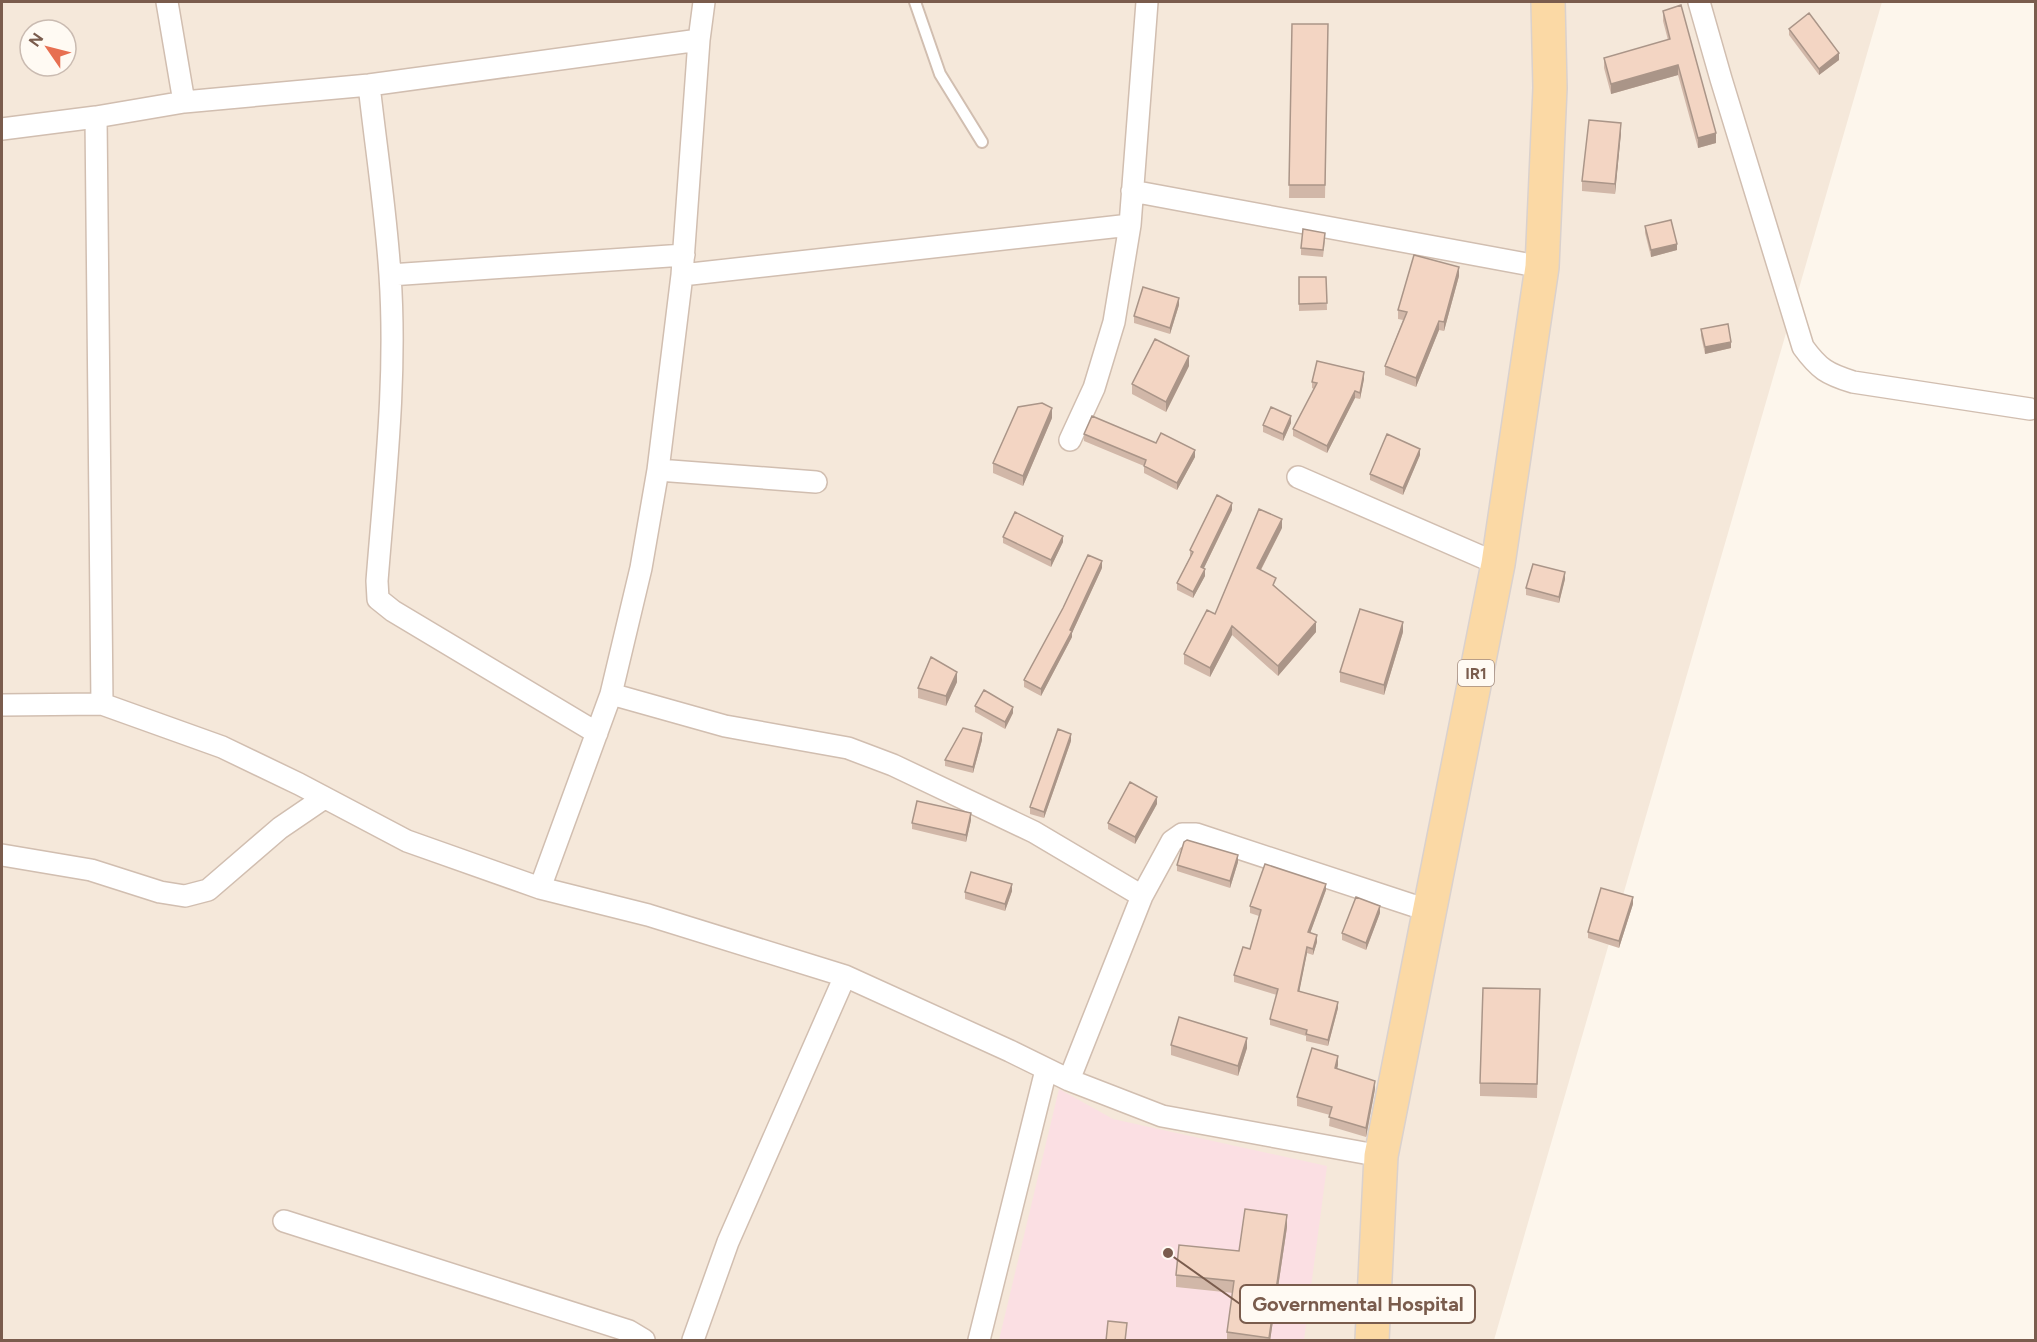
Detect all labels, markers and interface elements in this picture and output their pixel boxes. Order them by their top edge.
north arrow [18,18,78,78]
text: N [25,29,47,50]
road number: IR1 [1458,660,1494,686]
callout: Governmental Hospital [1240,1285,1475,1323]
text: Governmental Hospital [1252,1292,1464,1316]

